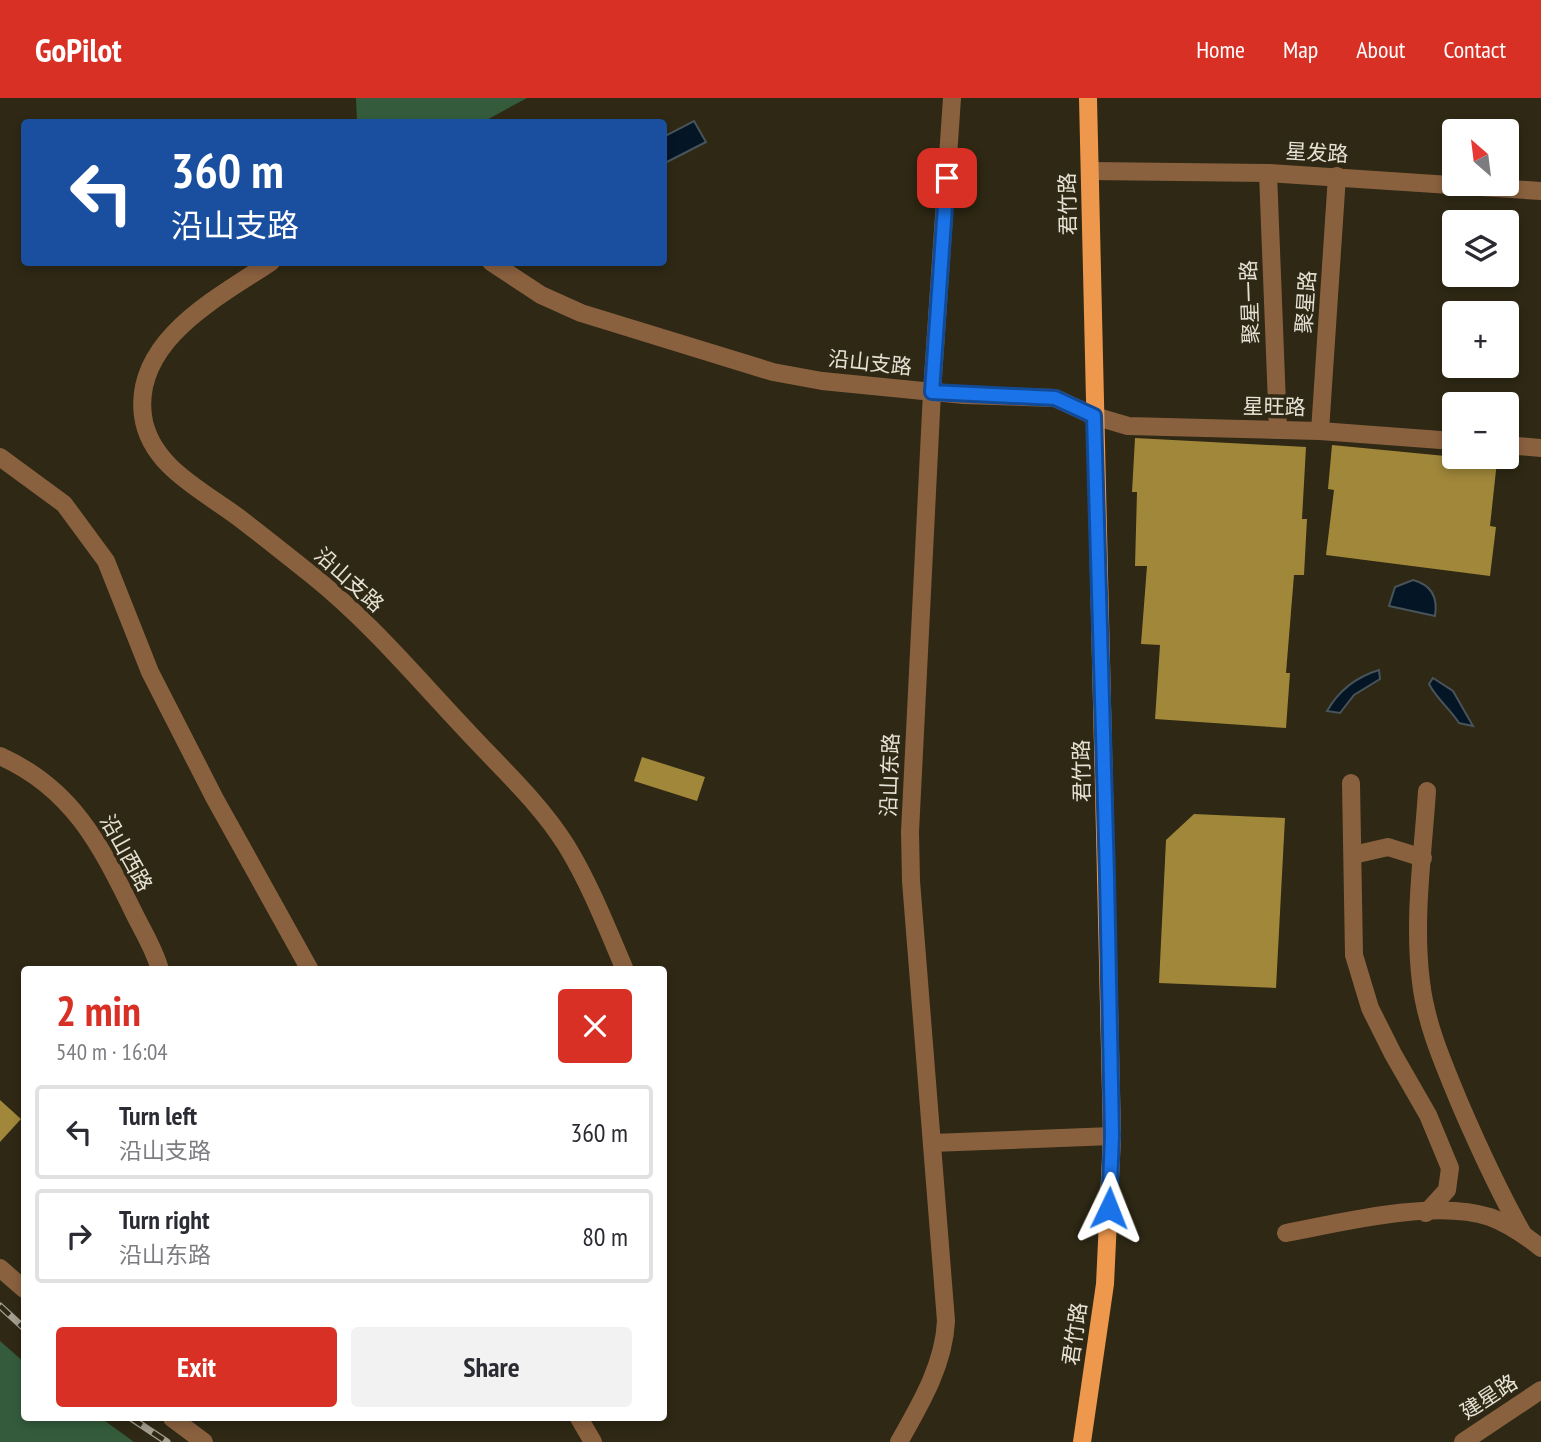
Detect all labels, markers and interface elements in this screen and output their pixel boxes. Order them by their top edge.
text: GoPilot [35,28,122,71]
text: Home [1196,34,1245,65]
text: Map [1283,34,1318,65]
text: About [1356,34,1405,65]
text: Contact [1443,34,1506,65]
north arrow [1442,119,1519,196]
map controls [1442,119,1519,469]
street label: 星发路 [1285,137,1349,168]
text: 360 m [171,138,284,202]
icon: left [56,147,147,238]
pin [917,148,977,208]
icon: arrive [928,159,966,197]
street label: 君竹路 [1053,172,1082,236]
text: 沿山支路 [171,204,299,246]
button: layers [1442,210,1519,287]
street label: 聚星一路 [1235,260,1264,344]
street label: 聚星路 [1290,270,1321,334]
button: + [1442,301,1519,378]
street label: 沿山支路 [827,345,913,380]
street label: 星旺路 [1242,392,1306,421]
button: − [1442,392,1519,469]
street label: 沿山支路 [309,541,390,618]
street label: 沿山东路 [875,733,904,817]
street label: 君竹路 [1067,739,1096,803]
street label: 沿山西路 [94,809,159,896]
text: 2 min [56,983,141,1038]
button: close [558,989,632,1063]
text: 540 m · 16:04 [56,1037,168,1066]
text: Turn left [119,1099,197,1132]
icon: left [60,1113,98,1151]
text: 360 m [570,1116,628,1149]
text: 沿山支路 [119,1136,211,1165]
position arrow [1072,1171,1146,1245]
text: Turn right [119,1203,210,1236]
icon: right [60,1217,98,1255]
text: 80 m [582,1220,628,1253]
text: 沿山东路 [119,1240,211,1269]
street label: 君竹路 [1057,1301,1092,1367]
button: Exit [56,1327,337,1407]
button: Share [351,1327,632,1407]
street label: 建星路 [1455,1368,1522,1425]

